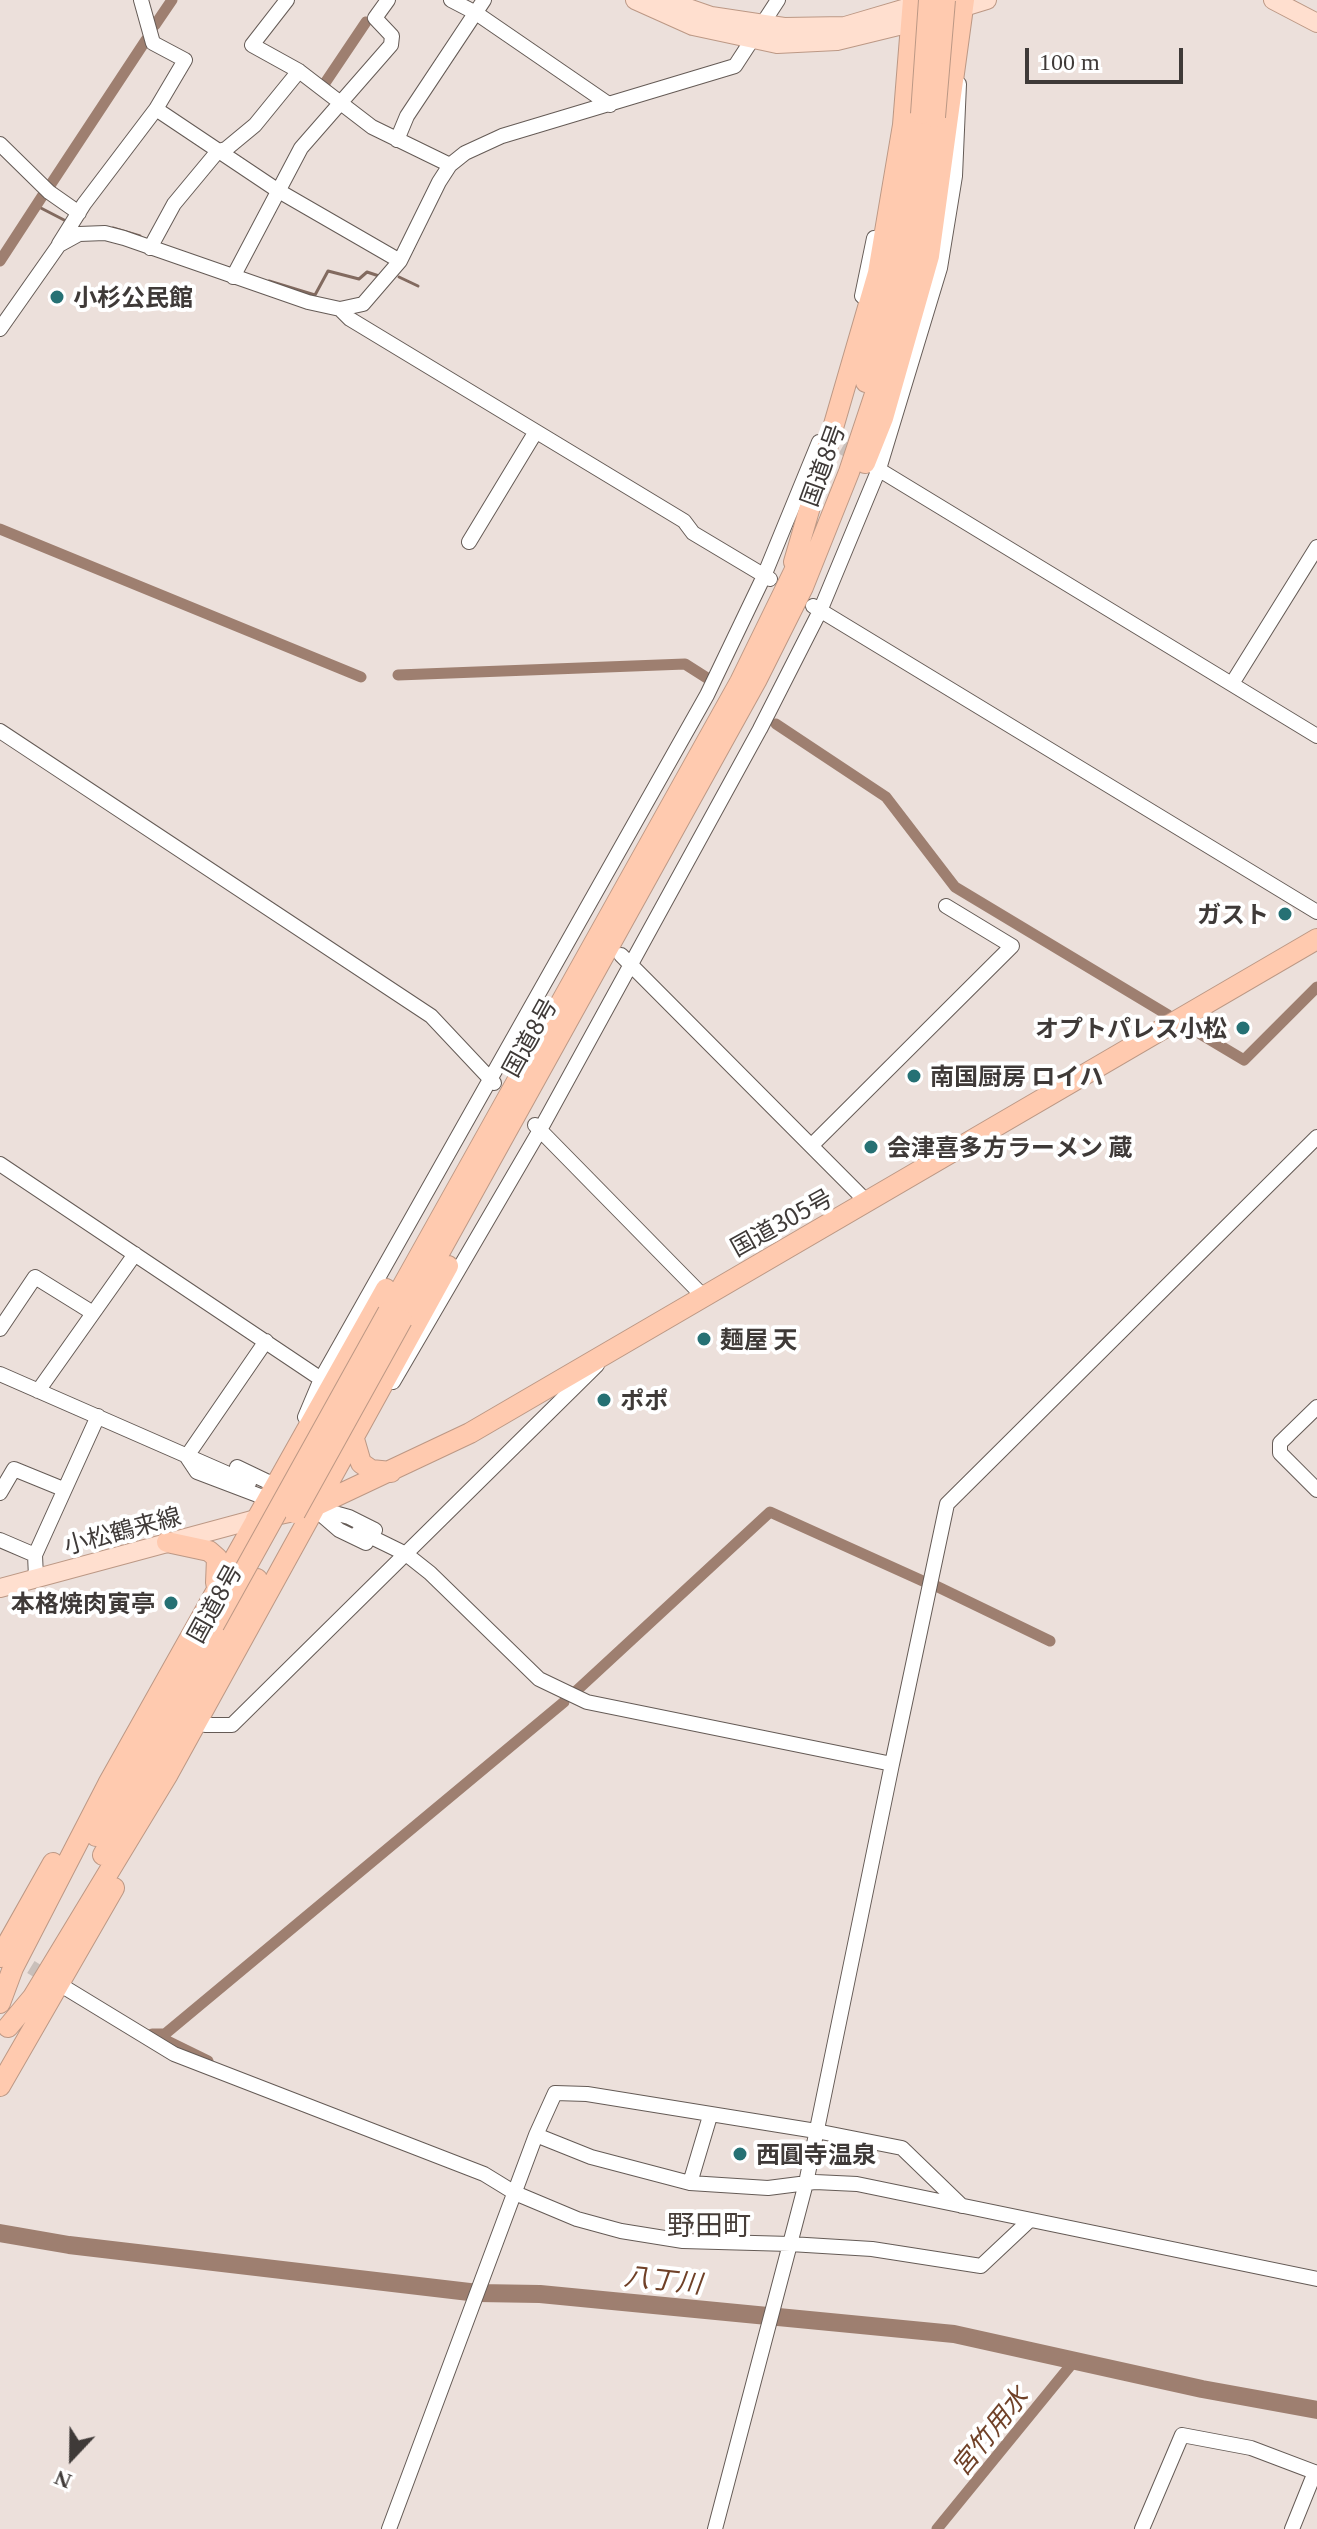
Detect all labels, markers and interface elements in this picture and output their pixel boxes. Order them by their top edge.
scale bar [1029,32,1187,82]
text: 100 m [1039,49,1100,75]
place label: 小杉公民館 [73,283,193,311]
marker: 小杉公民館 [48,288,66,306]
street label: 国道8号 [794,420,850,510]
place label: ガスト [1197,900,1269,928]
marker: ガスト [1276,905,1294,923]
street label: 国道8号 [496,993,562,1081]
place label: オプトパレス小松 [1035,1014,1227,1042]
marker: オプトパレス小松 [1234,1019,1252,1037]
place label: 南国厨房 ロイハ [930,1062,1103,1090]
marker: 南国厨房 ロイハ [905,1067,923,1085]
place label: 会津喜多方ラーメン 蔵 [887,1133,1132,1161]
marker: 会津喜多方ラーメン 蔵 [862,1138,880,1156]
street label: 国道305号 [725,1182,837,1262]
place label: 麺屋 天 [720,1325,797,1353]
marker: 麺屋 天 [695,1330,713,1348]
place label: ポポ [620,1386,668,1414]
marker: ポポ [595,1391,613,1409]
street label: 小松鶴来線 [60,1501,184,1559]
street label: 国道8号 [181,1559,247,1647]
place label: 本格焼肉寅亭 [11,1589,155,1617]
marker: 本格焼肉寅亭 [162,1594,180,1612]
place label: 西圓寺温泉 [756,2140,876,2168]
marker: 西圓寺温泉 [731,2145,749,2163]
district label: 野田町 [667,2207,751,2241]
water label: 八丁川 [623,2259,703,2299]
water label: 宮竹用水 [944,2381,1034,2481]
north arrow [32,2417,112,2497]
text: N [51,2465,75,2494]

